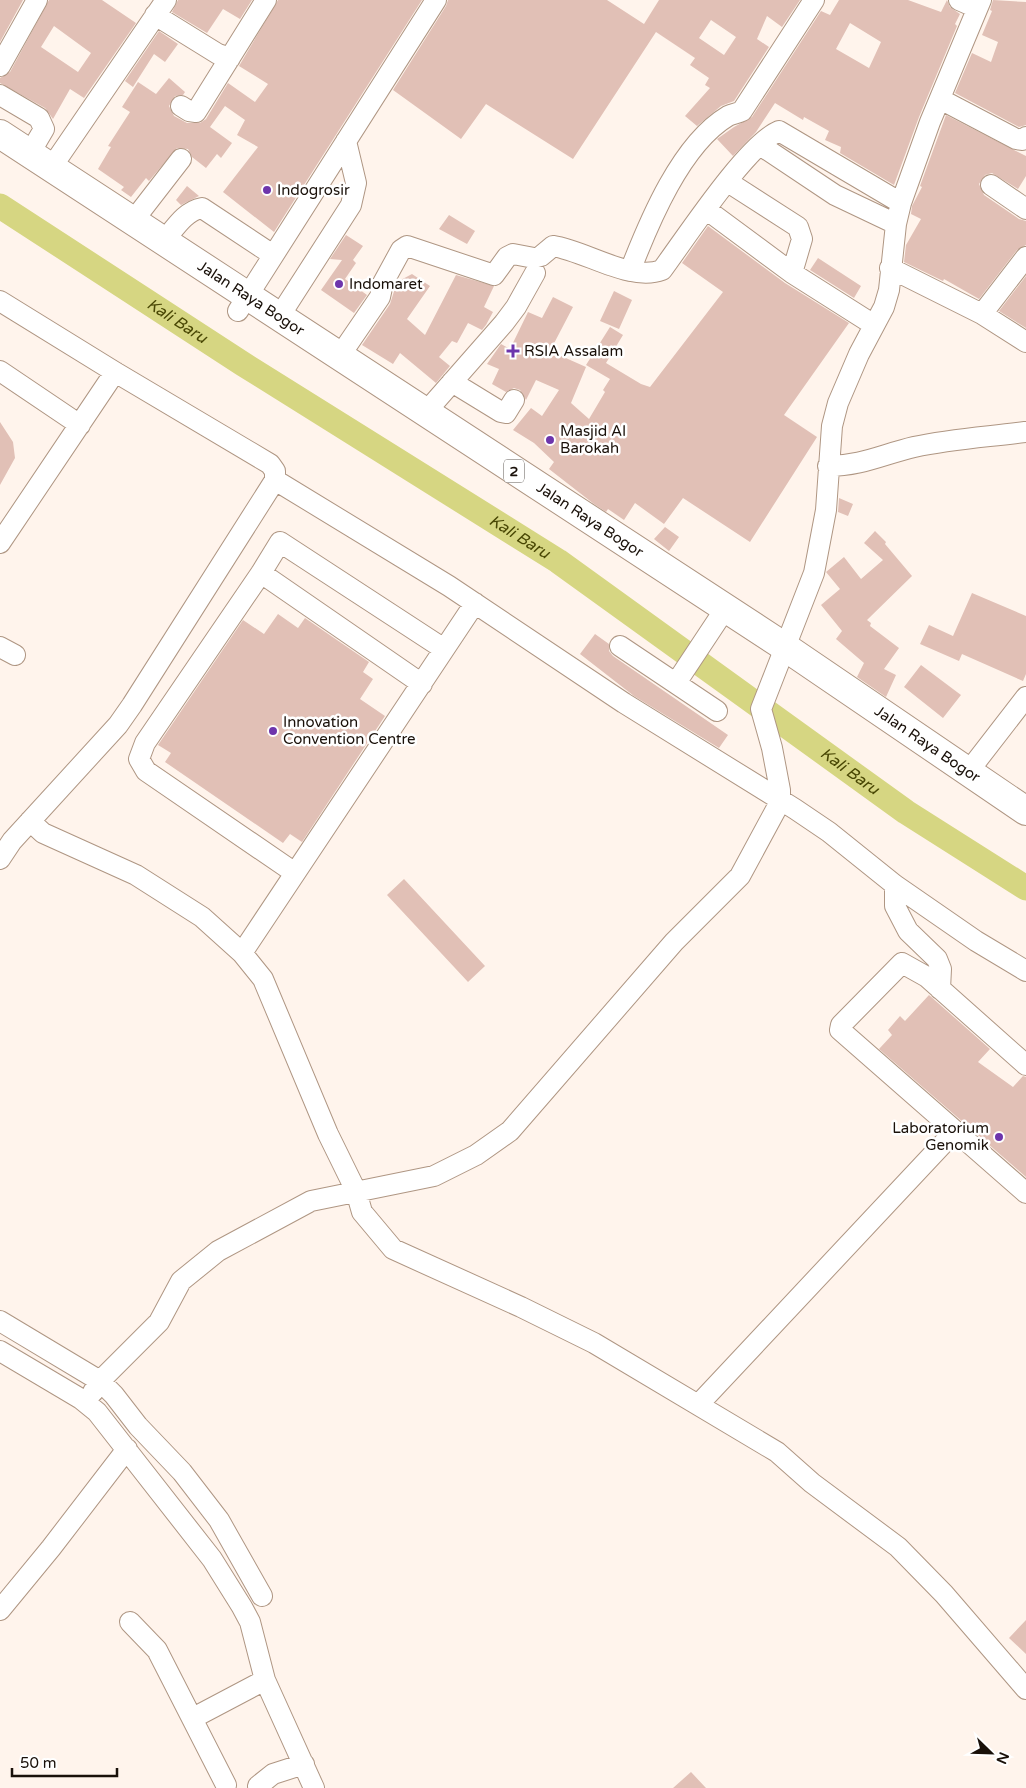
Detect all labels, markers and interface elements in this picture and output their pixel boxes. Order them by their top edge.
place label: Indogrosir [277,181,350,199]
marker: Indogrosir [261,184,273,196]
street label: Jalan Raya Bogor [194,257,308,340]
place label: Indomaret [349,275,423,293]
marker: Indomaret [333,278,345,290]
water label: Kali Baru [143,294,212,349]
place label: RSIA Assalam [524,342,623,360]
marker: RSIA Assalam [506,344,520,358]
place label: Masjid Al Barokah [560,422,626,457]
marker: Masjid Al Barokah [544,434,556,446]
road number: 2 [504,460,524,482]
street label: Jalan Raya Bogor [533,478,647,561]
water label: Kali Baru [485,510,555,564]
street label: Jalan Raya Bogor [871,702,984,786]
place label: Innovation Convention Centre [283,713,416,748]
marker: Innovation Convention Centre [267,725,279,737]
water label: Kali Baru [816,743,884,800]
place label: Laboratorium Genomik [892,1119,989,1154]
marker: Laboratorium Genomik [993,1131,1005,1143]
north arrow [966,1728,1016,1778]
scale bar [12,1746,118,1778]
text: N [992,1749,1013,1766]
text: 50 m [20,1754,57,1772]

